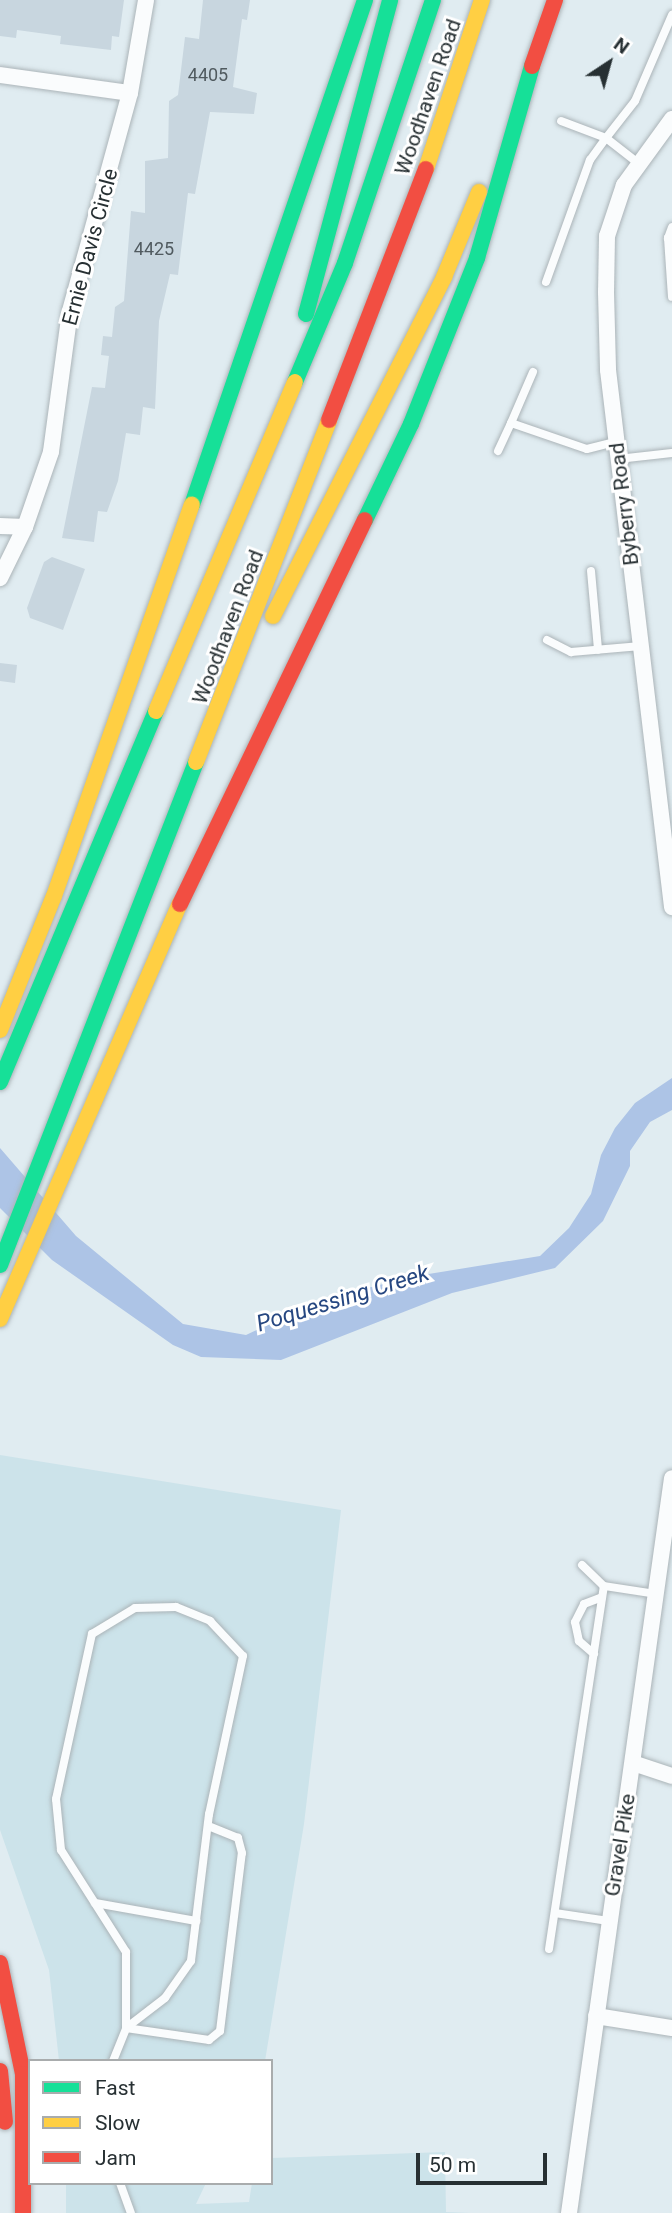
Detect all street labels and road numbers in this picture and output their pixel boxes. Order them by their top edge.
street label: Woodhaven Road [390,16,466,178]
street label: Ernie Davis Circle [57,166,123,328]
street label: Byberry Road [604,441,644,567]
street label: Woodhaven Road [187,546,269,708]
street label: Gravel Pike [599,1792,641,1898]

